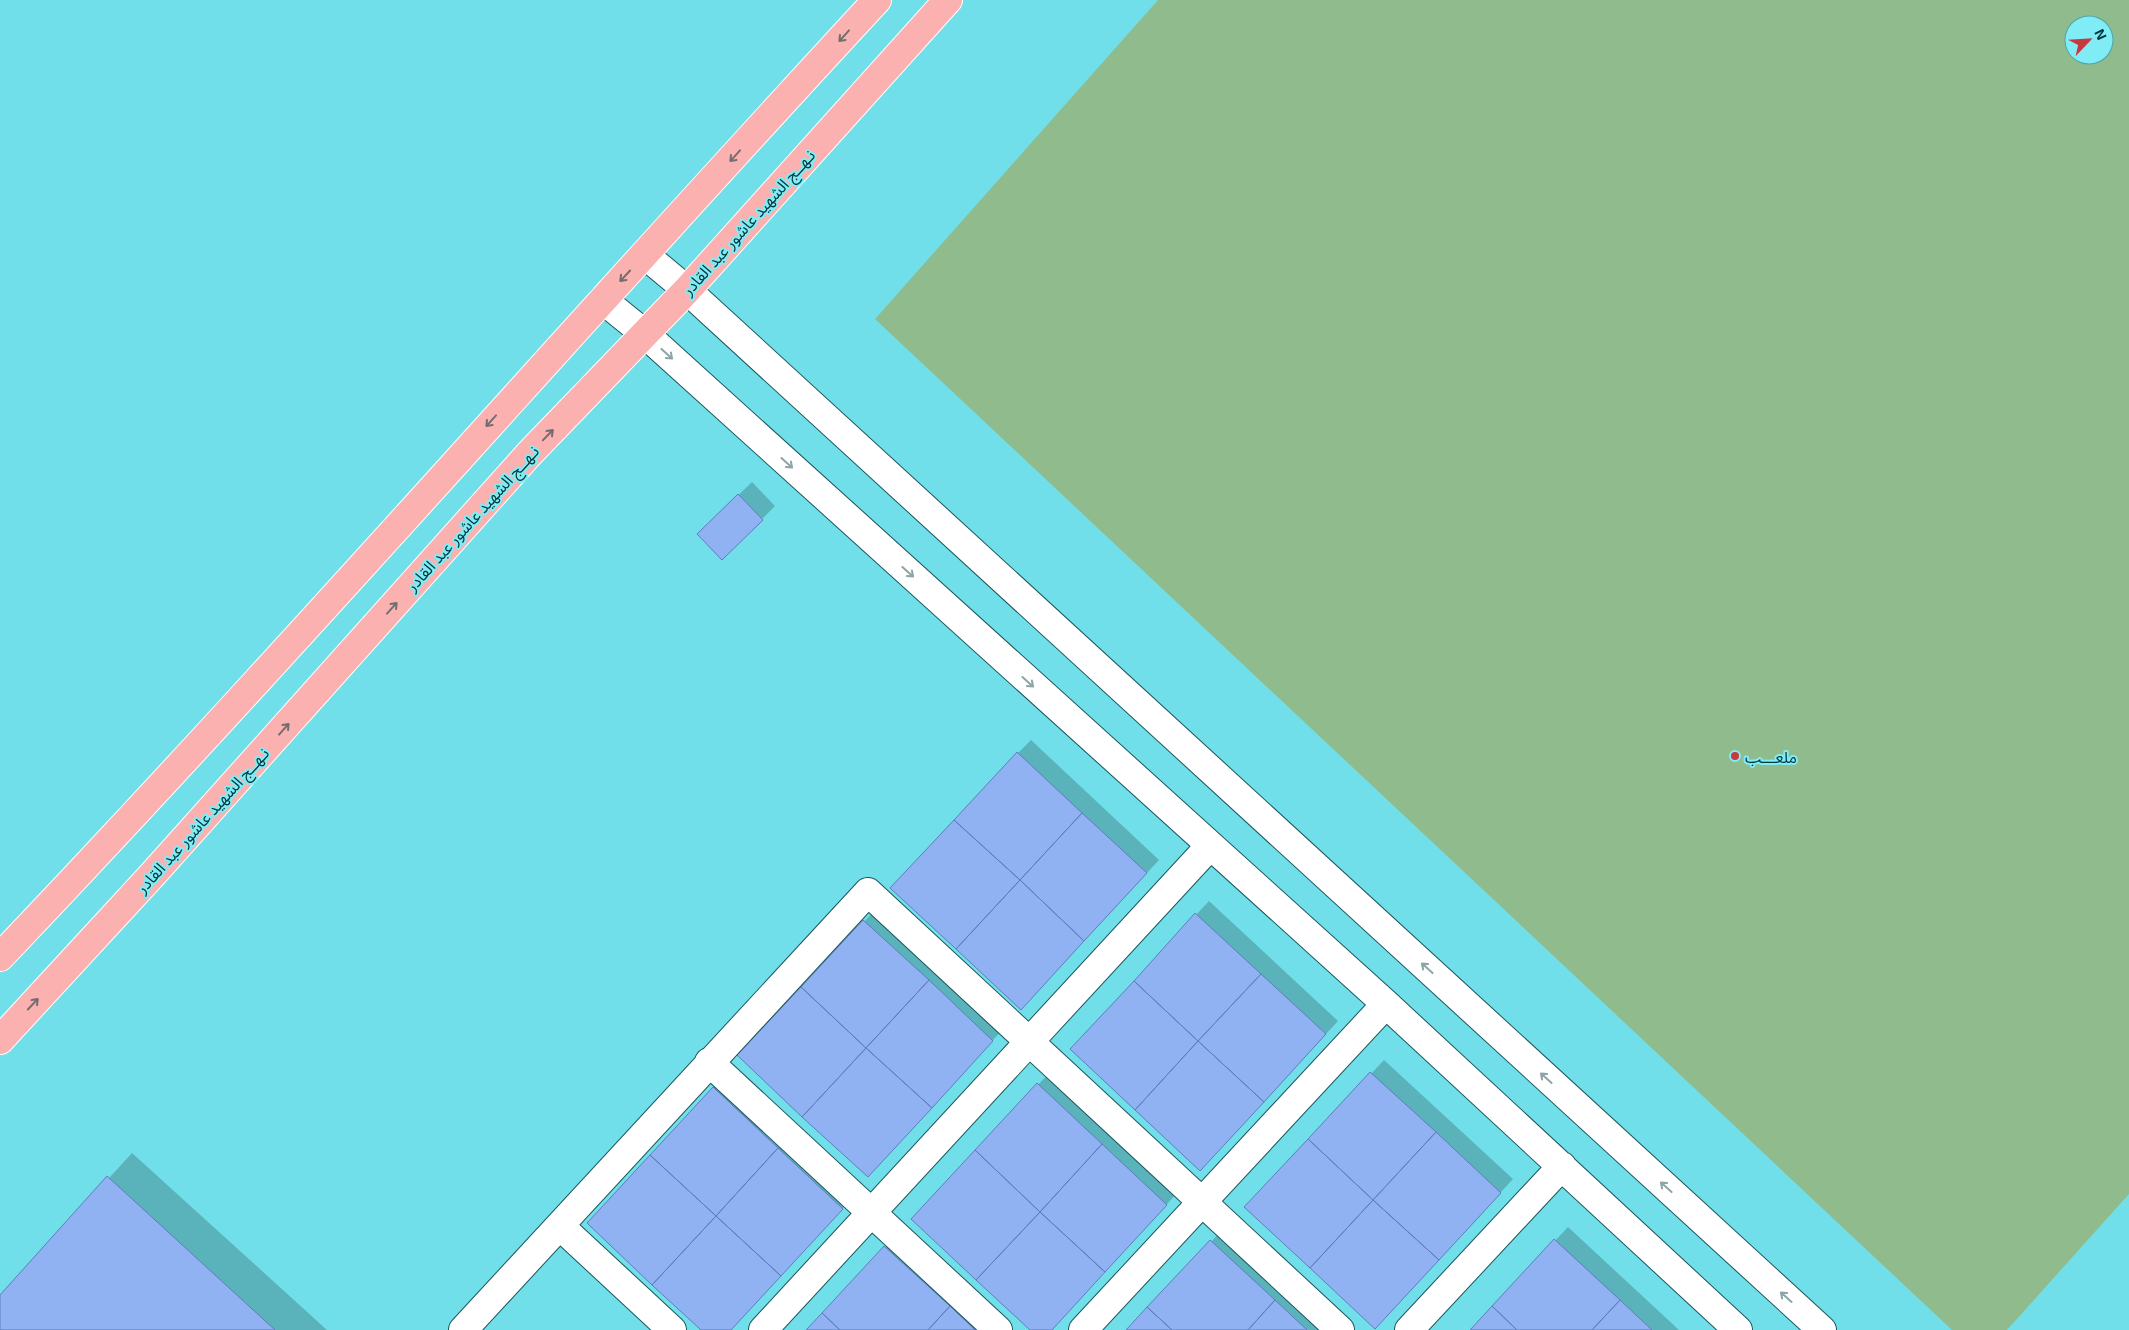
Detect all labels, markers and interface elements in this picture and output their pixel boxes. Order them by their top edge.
north arrow [2064,15,2114,65]
text: N [2091,26,2111,42]
one-way arrow [838,29,850,42]
street label: نـهــج الشهيد عاشور عبد القادر [677,145,821,302]
one-way arrow [729,150,741,163]
one-way arrow [619,270,631,283]
one-way arrow [661,348,673,360]
one-way arrow [485,415,497,428]
one-way arrow [542,429,554,441]
street label: نـهــج الشهيد عاشور عبد القادر [401,441,545,598]
one-way arrow [781,457,794,469]
one-way arrow [901,567,914,578]
one-way arrow [386,601,398,614]
one-way arrow [1021,676,1034,688]
one-way arrow [278,722,290,735]
street label: نـهــج الشهيد عاشور عبد القادر [131,743,275,900]
place label: ملعـــب [1745,747,1797,766]
marker: ملعـــب [1729,750,1741,762]
one-way arrow [1420,962,1433,974]
one-way arrow [27,998,39,1011]
one-way arrow [1540,1072,1553,1083]
one-way arrow [1660,1181,1673,1193]
one-way arrow [1779,1291,1792,1303]

